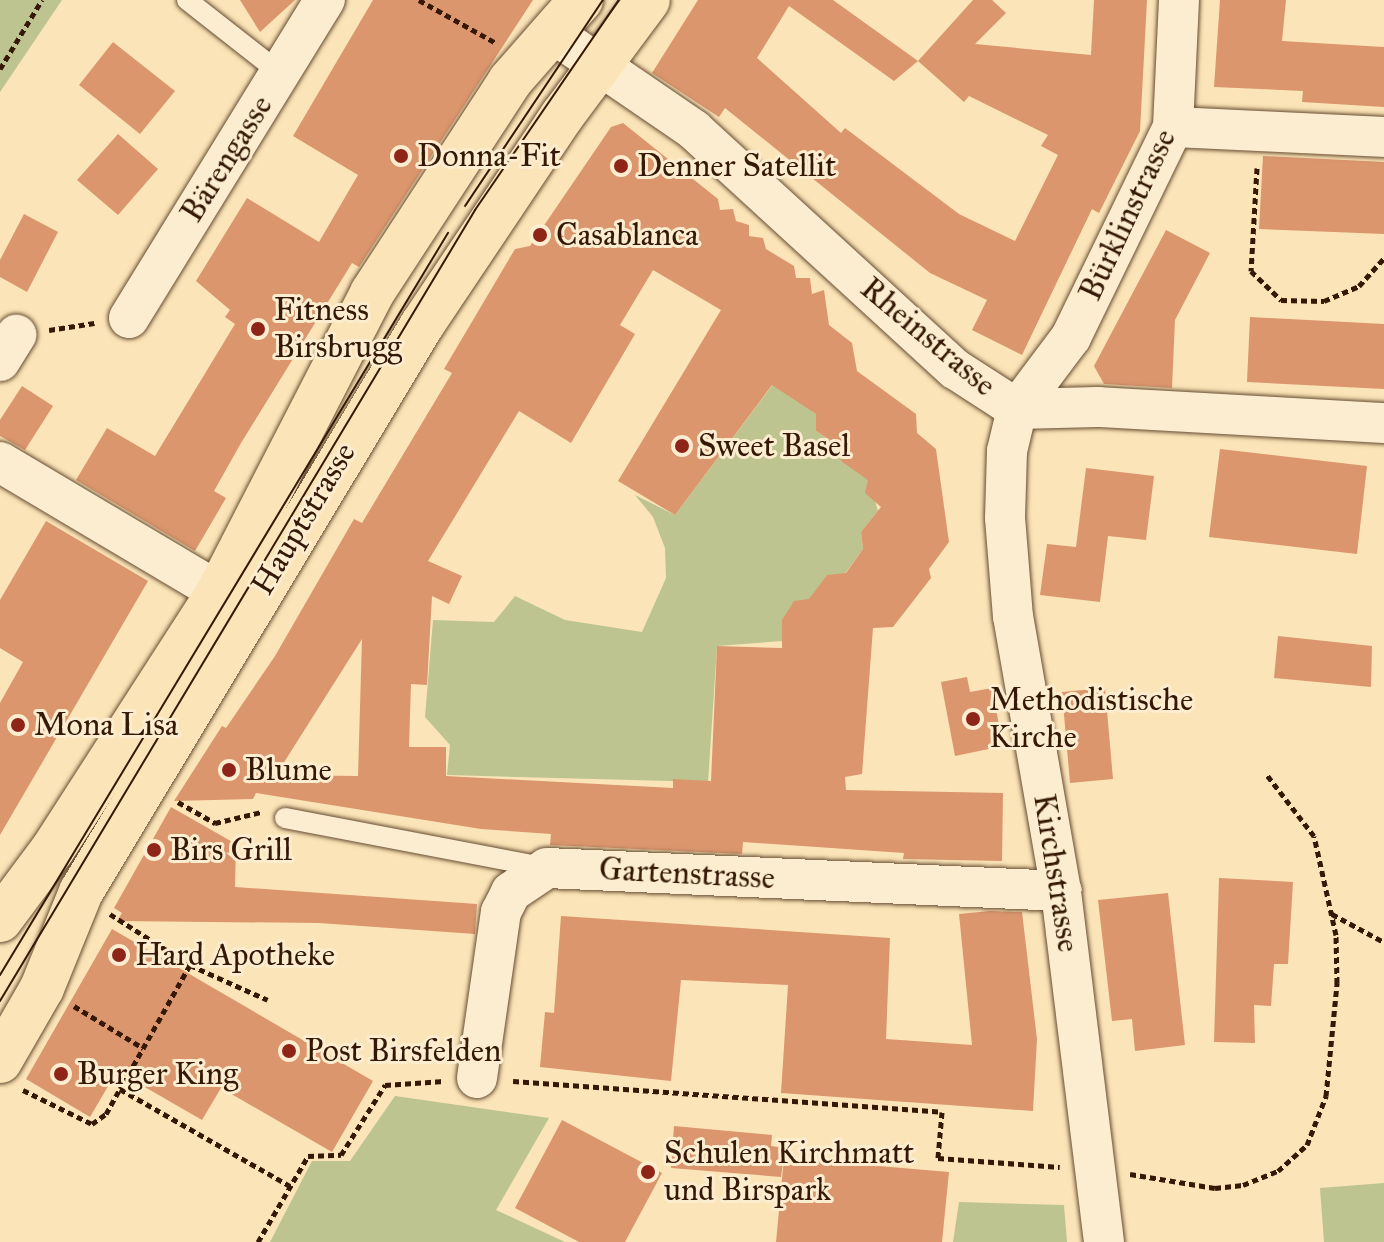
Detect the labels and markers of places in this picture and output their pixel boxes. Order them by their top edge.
place label: Donna-Fit [417,137,561,175]
marker: Donna-Fit [392,147,410,165]
place label: Denner Satellit [637,147,836,185]
marker: Denner Satellit [612,157,630,175]
place label: Casablanca [556,216,698,254]
marker: Casablanca [531,226,549,244]
place label: Fitness Birsbrugg [274,292,402,367]
marker: Fitness Birsbrugg [249,320,267,338]
place label: Sweet Basel [698,427,850,465]
marker: Sweet Basel [673,437,691,455]
place label: Methodistische Kirche [989,682,1193,757]
place label: Mona Lisa [34,706,178,744]
marker: Methodistische Kirche [964,710,982,728]
marker: Mona Lisa [9,716,27,734]
place label: Blume [245,751,332,789]
marker: Blume [220,761,238,779]
place label: Birs Grill [170,831,292,869]
marker: Birs Grill [145,841,163,859]
place label: Hard Apotheke [135,936,335,974]
marker: Hard Apotheke [110,946,128,964]
place label: Post Birsfelden [305,1032,501,1070]
marker: Post Birsfelden [280,1042,298,1060]
place label: Burger King [77,1055,238,1093]
marker: Burger King [52,1065,70,1083]
place label: Schulen Kirchmatt und Birspark [664,1135,914,1210]
marker: Schulen Kirchmatt und Birspark [639,1163,657,1181]

